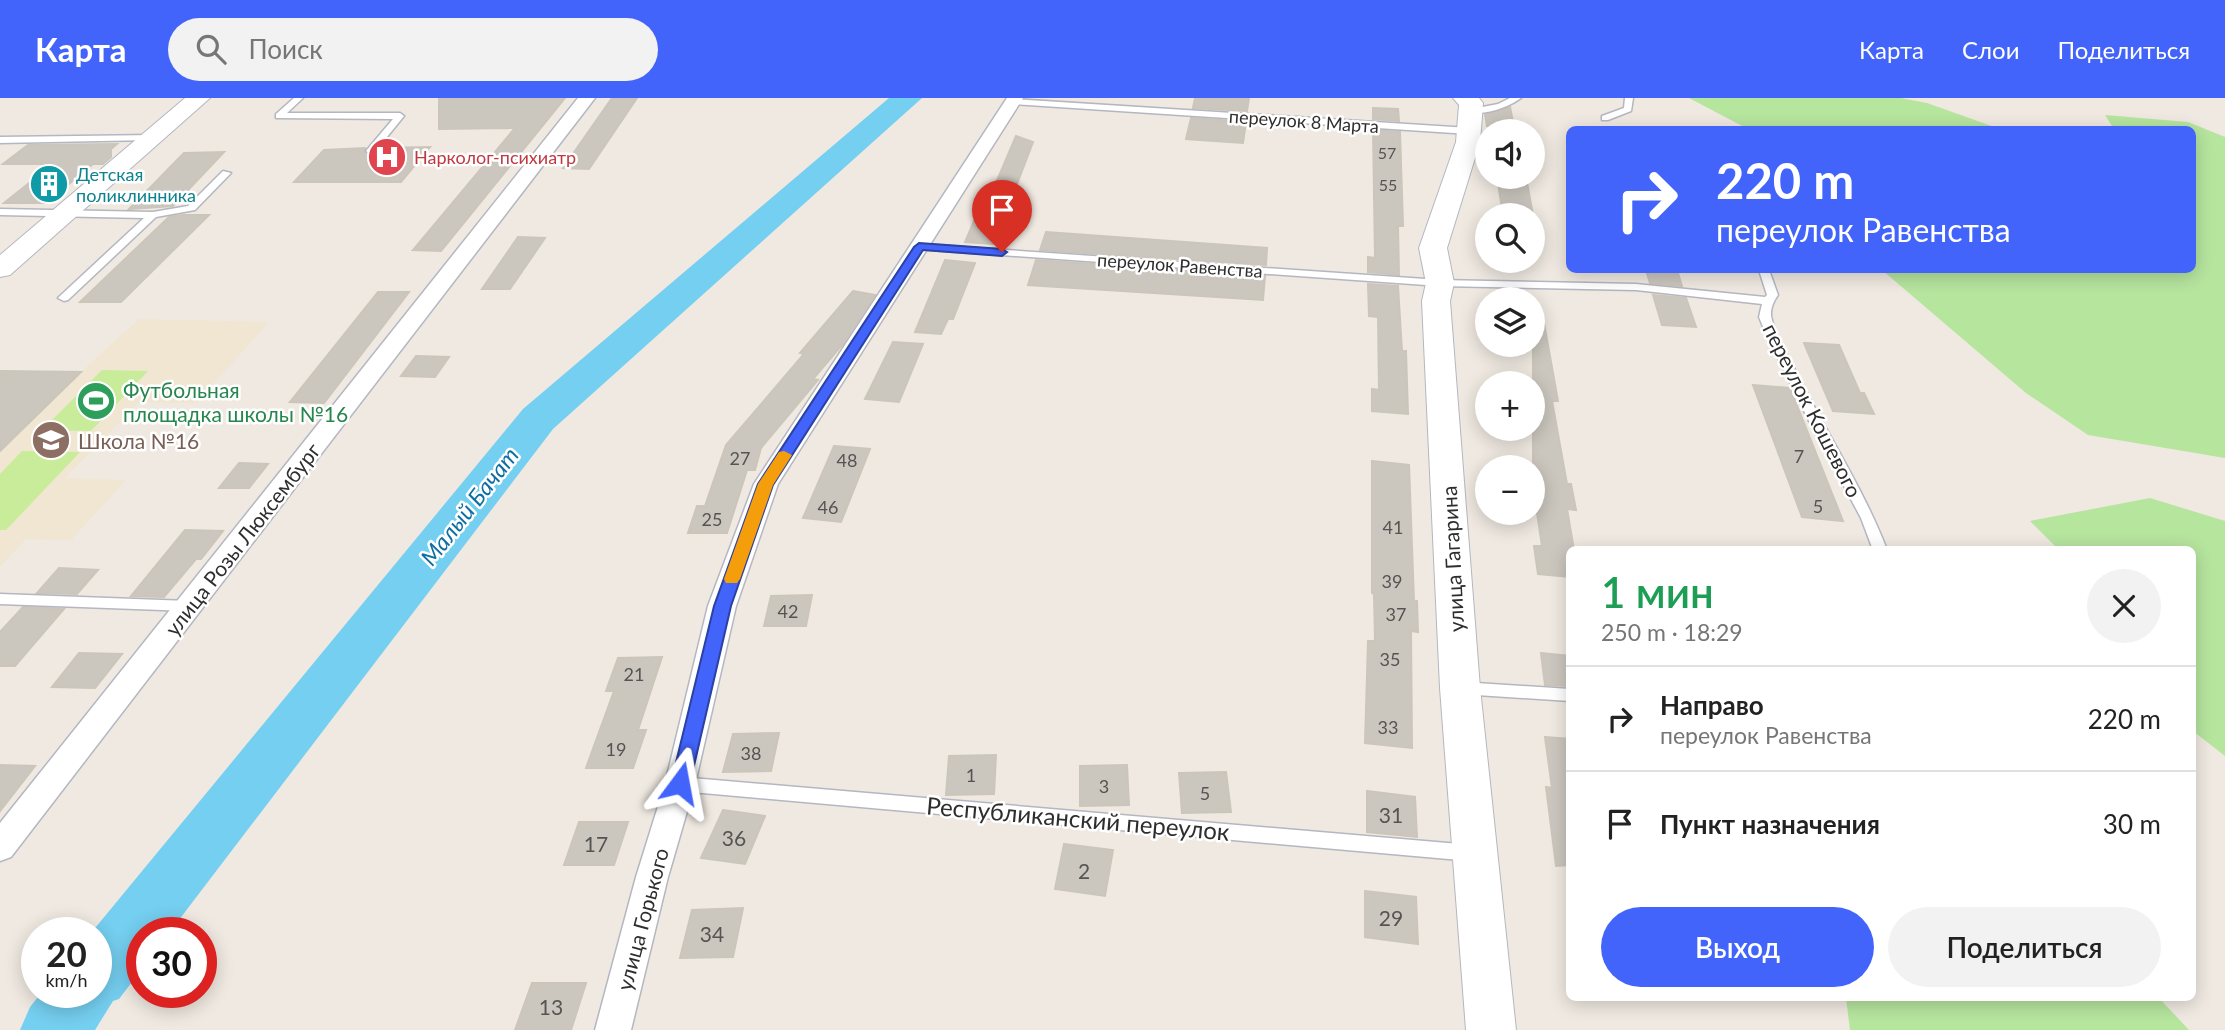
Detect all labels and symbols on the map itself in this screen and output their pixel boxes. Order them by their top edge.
street label: переулок 8 Марта [1228,105,1380,137]
hospital icon: Нарколог-психиатр [366,136,408,178]
house number: 57 [1378,143,1396,162]
place label: Нарколог-психиатр [414,146,576,168]
building icon: Детская поликлинника [28,163,70,205]
place label: Детская поликлинника [76,163,196,206]
house number: 55 [1379,175,1397,194]
pin [972,180,1032,252]
street label: переулок Равенства [1097,248,1263,282]
street label: переулок Кошевого [1758,319,1868,501]
place label: Футбольная площадка школы №16 [123,377,348,426]
sports icon: Футбольная площадка школы №16 [75,380,117,422]
school or university icon: Школа №16 [30,419,72,461]
place label: Школа №16 [78,428,199,453]
street label: улица Розы Люксембург [159,438,325,640]
water label: Малый Бачат [414,441,524,571]
house number: 7 [1794,445,1804,467]
house number: 27 [730,447,750,469]
house number: 48 [837,449,857,471]
street label: улица Гагарина [1436,485,1468,633]
house number: 5 [1813,495,1823,517]
house number: 46 [818,496,838,518]
house number: 25 [702,508,722,530]
house number: 41 [1383,516,1403,538]
house number: 39 [1382,570,1402,592]
house number: 42 [778,600,798,622]
house number: 37 [1386,603,1406,625]
house number: 35 [1380,648,1400,670]
house number: 21 [624,663,644,685]
house number: 33 [1378,716,1398,738]
house number: 19 [606,738,626,760]
house number: 38 [741,742,761,764]
position arrow [643,746,717,820]
house number: 1 [966,764,976,786]
house number: 3 [1099,775,1109,797]
house number: 5 [1200,782,1210,804]
street label: Республиканский переулок [925,790,1231,846]
house number: 31 [1379,802,1403,827]
house number: 36 [722,825,746,850]
house number: 17 [584,831,608,856]
street label: улица Горького [611,845,673,993]
house number: 2 [1078,858,1090,883]
house number: 29 [1379,905,1403,930]
speed limit sign: 30 [126,917,217,1008]
house number: 34 [700,921,724,946]
house number: 13 [539,994,563,1019]

